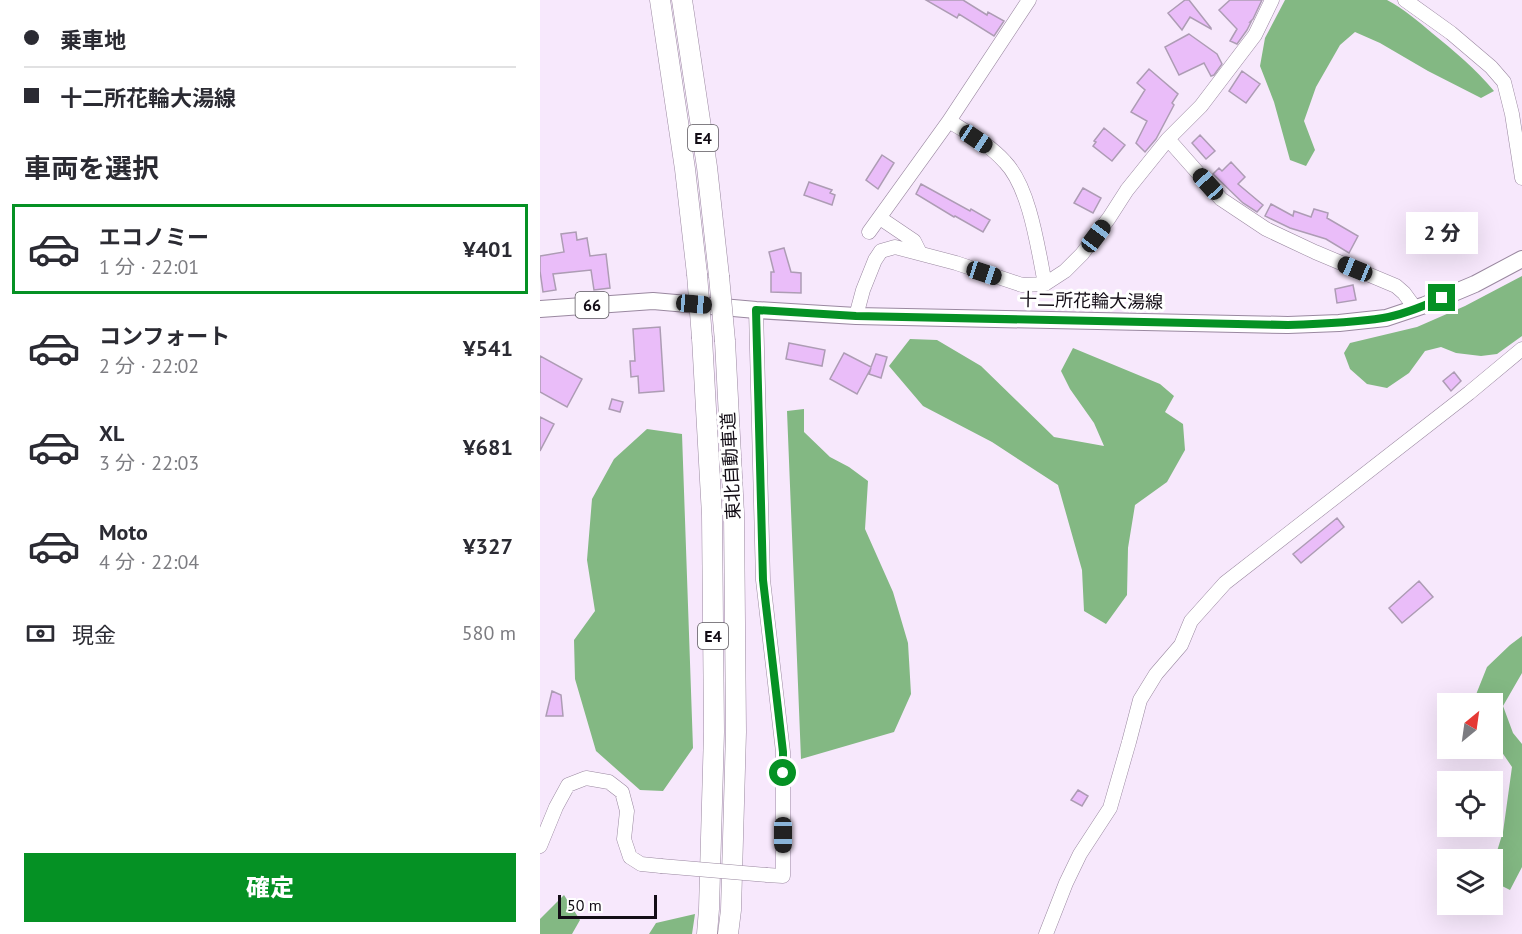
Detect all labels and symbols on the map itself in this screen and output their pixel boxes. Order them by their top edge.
car [956,121,996,157]
road number: E4 [688,125,718,151]
car [1189,165,1227,203]
callout: 2 分 [1406,211,1478,253]
car [1078,216,1114,256]
car [1335,254,1375,284]
car [964,259,1004,287]
route end [1428,284,1455,311]
street label: 十二所花輪大湯線 [1019,288,1163,313]
road number: 66 [576,292,608,318]
car [675,293,713,315]
street label: 東北自動車道 [716,411,745,521]
road number: E4 [698,623,728,649]
north arrow [1437,693,1503,759]
route start [769,759,796,786]
car [774,817,792,853]
scale bar [558,892,657,920]

